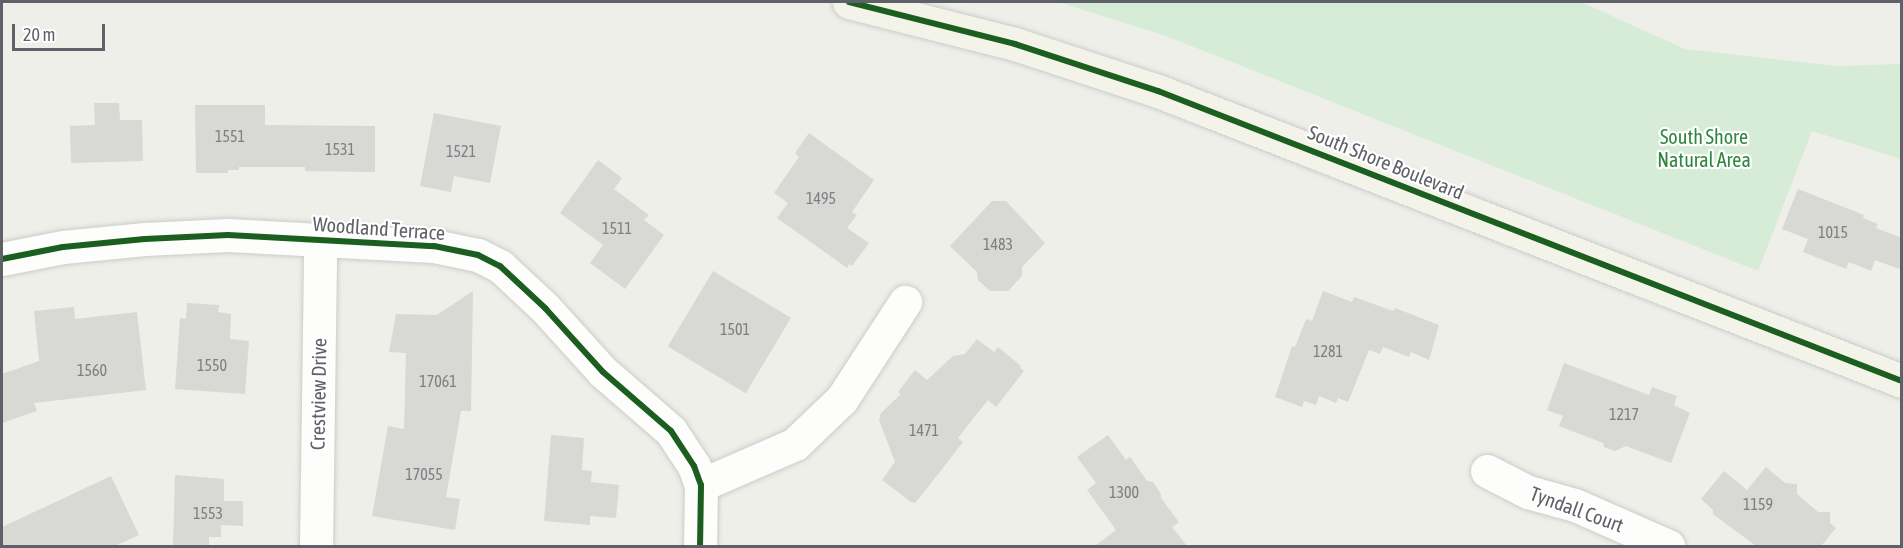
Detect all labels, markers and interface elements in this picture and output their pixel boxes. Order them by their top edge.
scale bar [15,12,108,50]
text: 20 m [23,24,55,45]
street label: South Shore Boulevard [1304,120,1468,204]
park label: South Shore Natural Area [1657,124,1751,171]
house number: 1551 [215,126,245,146]
house number: 1531 [325,139,355,159]
house number: 1521 [446,141,476,161]
house number: 1495 [806,188,836,208]
street label: Woodland Terrace [312,211,446,245]
house number: 1511 [602,218,632,238]
house number: 1015 [1818,222,1848,242]
house number: 1483 [983,234,1013,254]
house number: 1501 [720,319,750,339]
street label: Crestview Drive [305,338,331,450]
house number: 1281 [1313,341,1343,361]
house number: 1550 [197,355,227,375]
house number: 1560 [77,360,107,380]
house number: 17061 [419,371,457,391]
house number: 1217 [1609,404,1639,424]
house number: 1471 [909,420,939,440]
house number: 17055 [405,464,443,484]
street label: Tyndall Court [1527,481,1627,537]
house number: 1300 [1109,482,1139,502]
house number: 1159 [1743,494,1773,514]
house number: 1553 [193,503,223,523]

